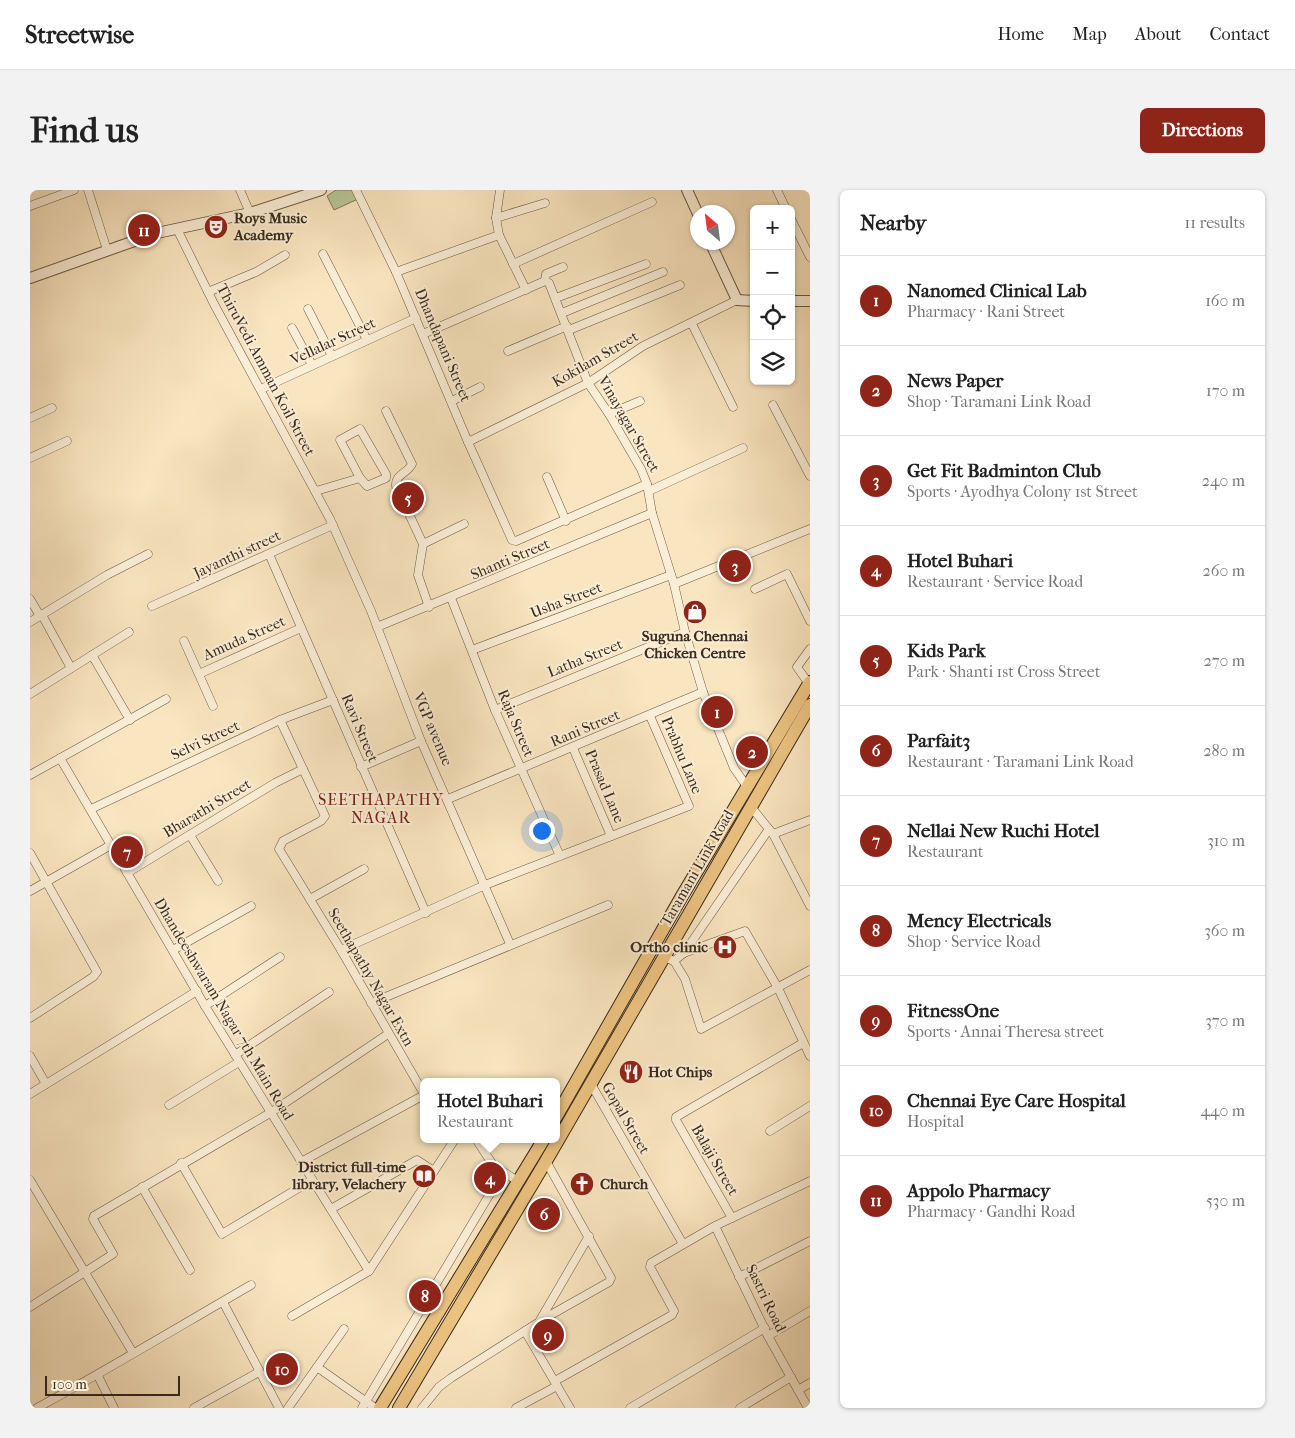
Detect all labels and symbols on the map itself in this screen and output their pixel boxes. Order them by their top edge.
north arrow [690,205,735,250]
place label: Roys Music Academy [233,209,307,244]
pin: 11 [128,211,160,249]
theatre icon: Roys Music Academy [203,214,229,240]
street label: ThiruVedi Amman Koil Street [213,281,319,460]
street label: Dhandapani Street [411,286,475,405]
street label: Vellalar Street [287,313,379,369]
street label: Kokilam Street [549,327,642,391]
street label: Vinayagar Street [594,372,664,476]
pin: 5 [392,479,424,517]
street label: Jayanthi street [190,526,284,582]
street label: Shanti Street [468,534,553,584]
pin: 3 [719,547,751,585]
street label: Usha Street [528,578,605,622]
shop icon: Suguna Chennai Chicken Centre [682,599,708,625]
street label: Amuda Street [199,612,289,665]
place label: Suguna Chennai Chicken Centre [642,627,749,662]
street label: Latha Street [545,635,626,681]
street label: Raja Street [494,687,539,760]
street label: VGP avenue [409,689,457,769]
street label: Ravi Street [338,691,383,766]
pin: 1 [701,693,733,731]
street label: Rani Street [547,705,623,751]
street label: Prabhu Lane [658,714,707,797]
street label: Selvi Street [168,716,243,764]
pin: 2 [736,733,768,771]
street label: Prasad Lane [581,746,629,826]
street label: Bharathi Street [160,774,255,841]
district label: SEETHAPATHY NAGAR [318,790,444,827]
street label: Taramani Link Road [656,806,738,929]
your location [529,818,555,844]
pin: 7 [111,833,143,871]
street label: Dhandeeshwaram Nagar 7th Main Road [150,895,298,1124]
street label: Seethapathy Nagar Extn [324,905,418,1049]
hospital icon: Ortho clinic [712,934,738,960]
place label: Ortho clinic [630,938,708,956]
restaurant icon: Hot Chips [618,1059,644,1085]
place label: Hot Chips [648,1063,713,1081]
street label: Gopal Street [598,1079,654,1158]
street label: Balaji Street [687,1121,743,1199]
place label: District full-time library, Velachery [291,1158,407,1193]
pin: 4 [474,1159,506,1197]
library icon: District full-time library, Velachery [411,1163,437,1189]
church icon: Church [569,1171,595,1197]
place label: Church [600,1175,649,1193]
pin: 6 [528,1195,560,1233]
street label: Sastri Road [742,1261,790,1335]
pin: 8 [409,1277,441,1315]
pin: 9 [532,1316,564,1354]
pin: 10 [266,1350,298,1388]
scale bar [45,1373,180,1396]

